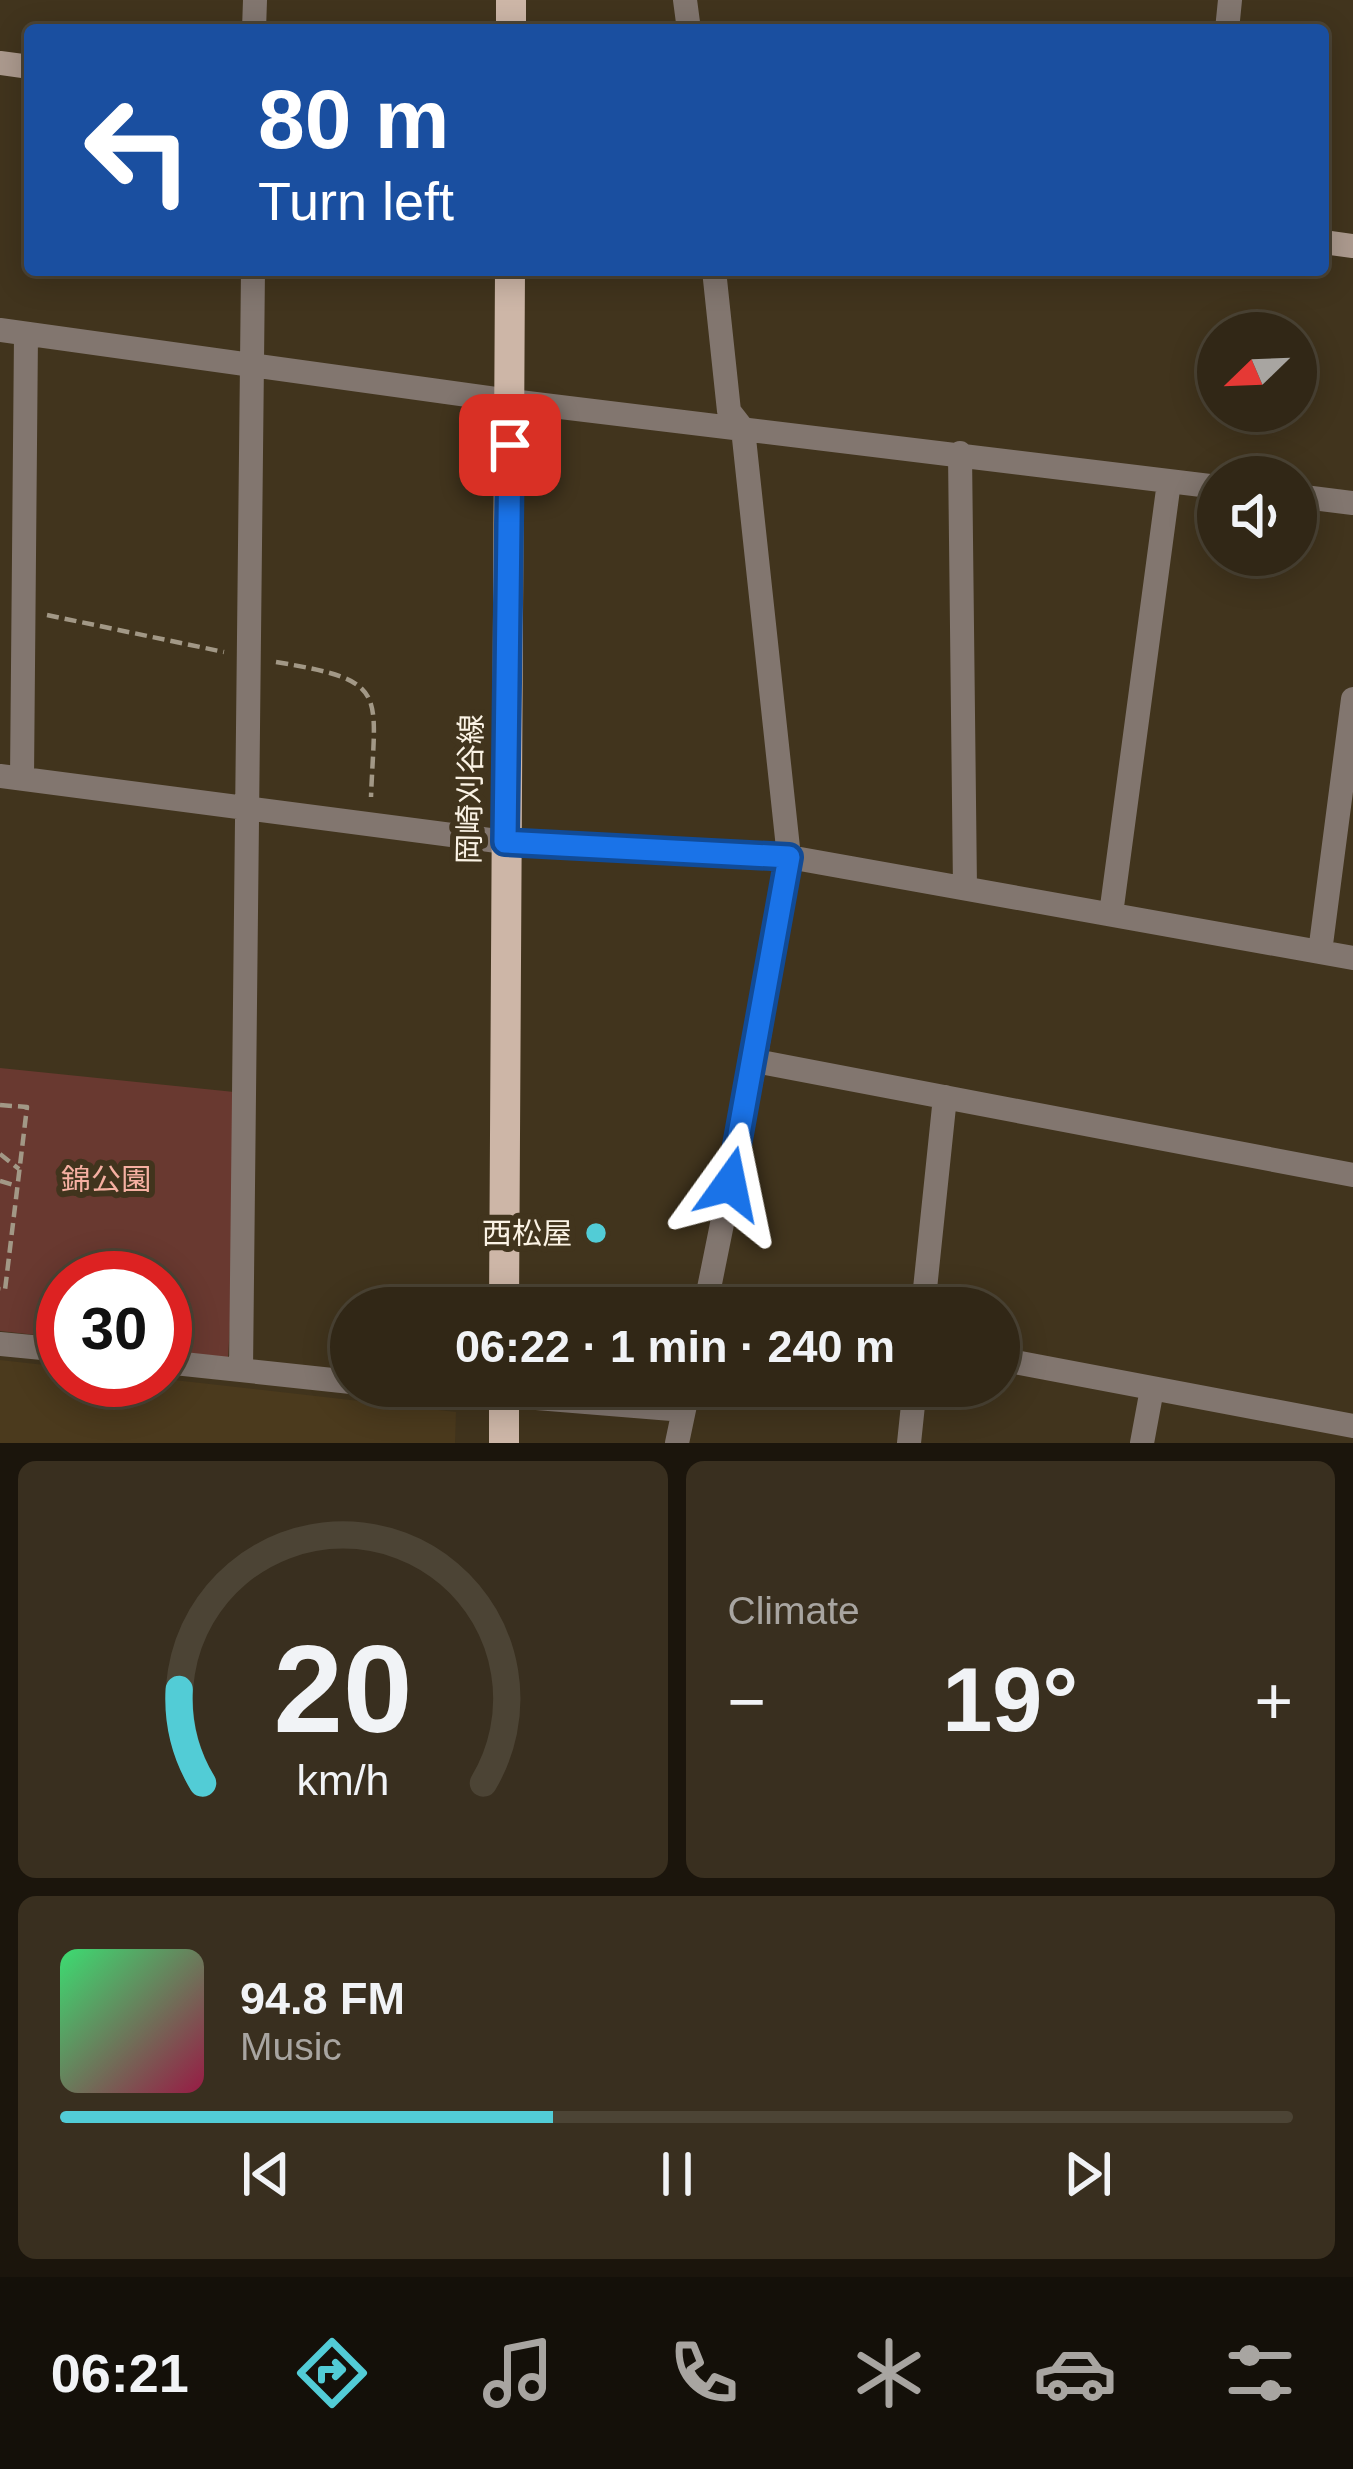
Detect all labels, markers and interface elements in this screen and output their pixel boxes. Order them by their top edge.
icon: left [60,72,216,228]
text: 80 m [258,72,449,166]
text: Turn left [258,171,454,231]
north arrow [1197,312,1317,432]
map controls [1197,312,1317,576]
pin [459,394,561,496]
icon: arrive [477,412,543,478]
button: sound [1197,456,1317,576]
street label: 岡崎刈谷線 [452,714,488,864]
position arrow [667,1121,793,1247]
park label: 錦公園 [61,1163,151,1196]
place label: 西松屋 [482,1217,572,1250]
marker: 西松屋 [583,1220,609,1246]
speed limit sign: 30 [36,1251,192,1407]
text: 06:22 · 1 min · 240 m [455,1321,895,1372]
text: Climate [728,1589,860,1632]
text: 20 [273,1619,412,1758]
text: 19° [942,1650,1078,1750]
text: − [728,1664,766,1738]
text: + [1254,1664,1293,1738]
text: km/h [296,1755,389,1803]
text: 94.8 FM [240,1973,405,2024]
text: Music [240,2025,342,2068]
icon: previous [233,2141,299,2207]
icon: pause [644,2141,710,2207]
icon: next [1055,2141,1121,2207]
icon: directions [290,2331,374,2415]
icon: music [476,2331,560,2415]
icon: phone [662,2331,746,2415]
icon: climate [847,2331,931,2415]
icon: car [1033,2331,1117,2415]
icon: filters [1218,2331,1302,2415]
text: 06:21 [51,2343,189,2403]

